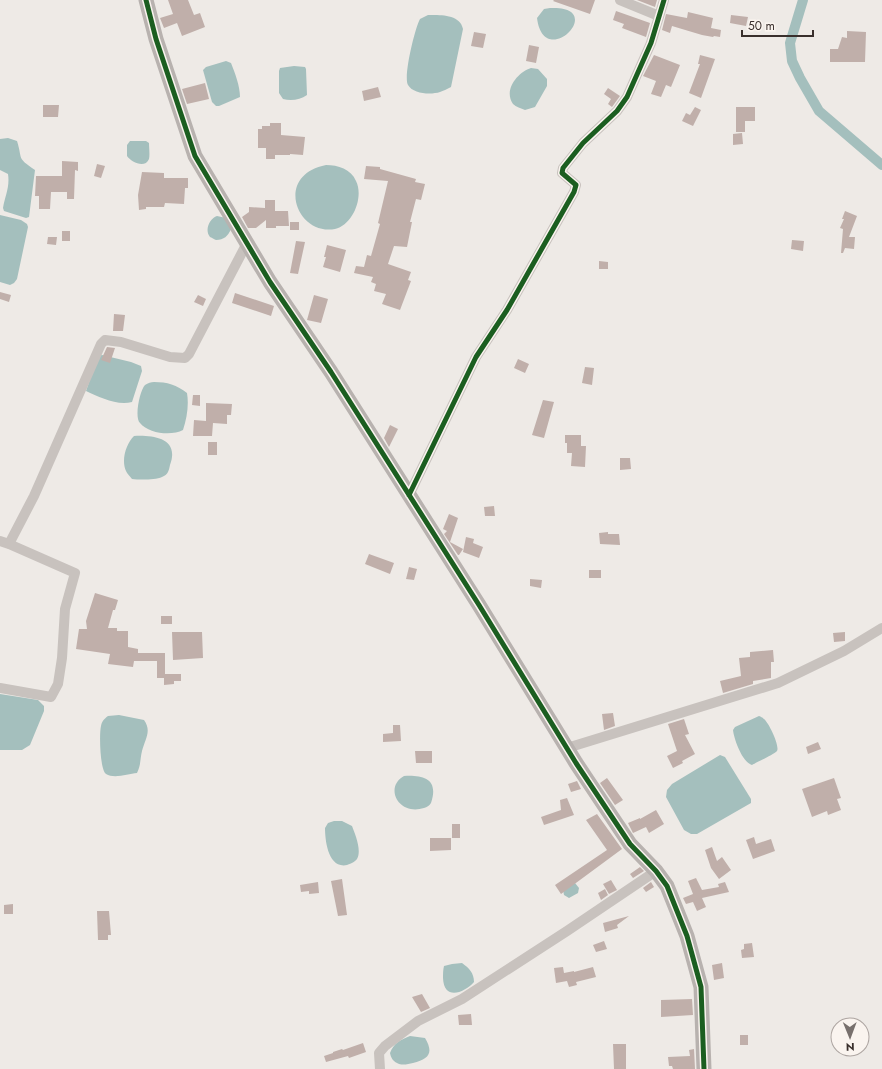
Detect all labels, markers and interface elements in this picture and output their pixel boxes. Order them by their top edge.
scale bar [742,12,813,38]
text: 50 m [748,17,775,35]
north arrow [830,1017,870,1057]
text: N [846,1039,855,1055]

